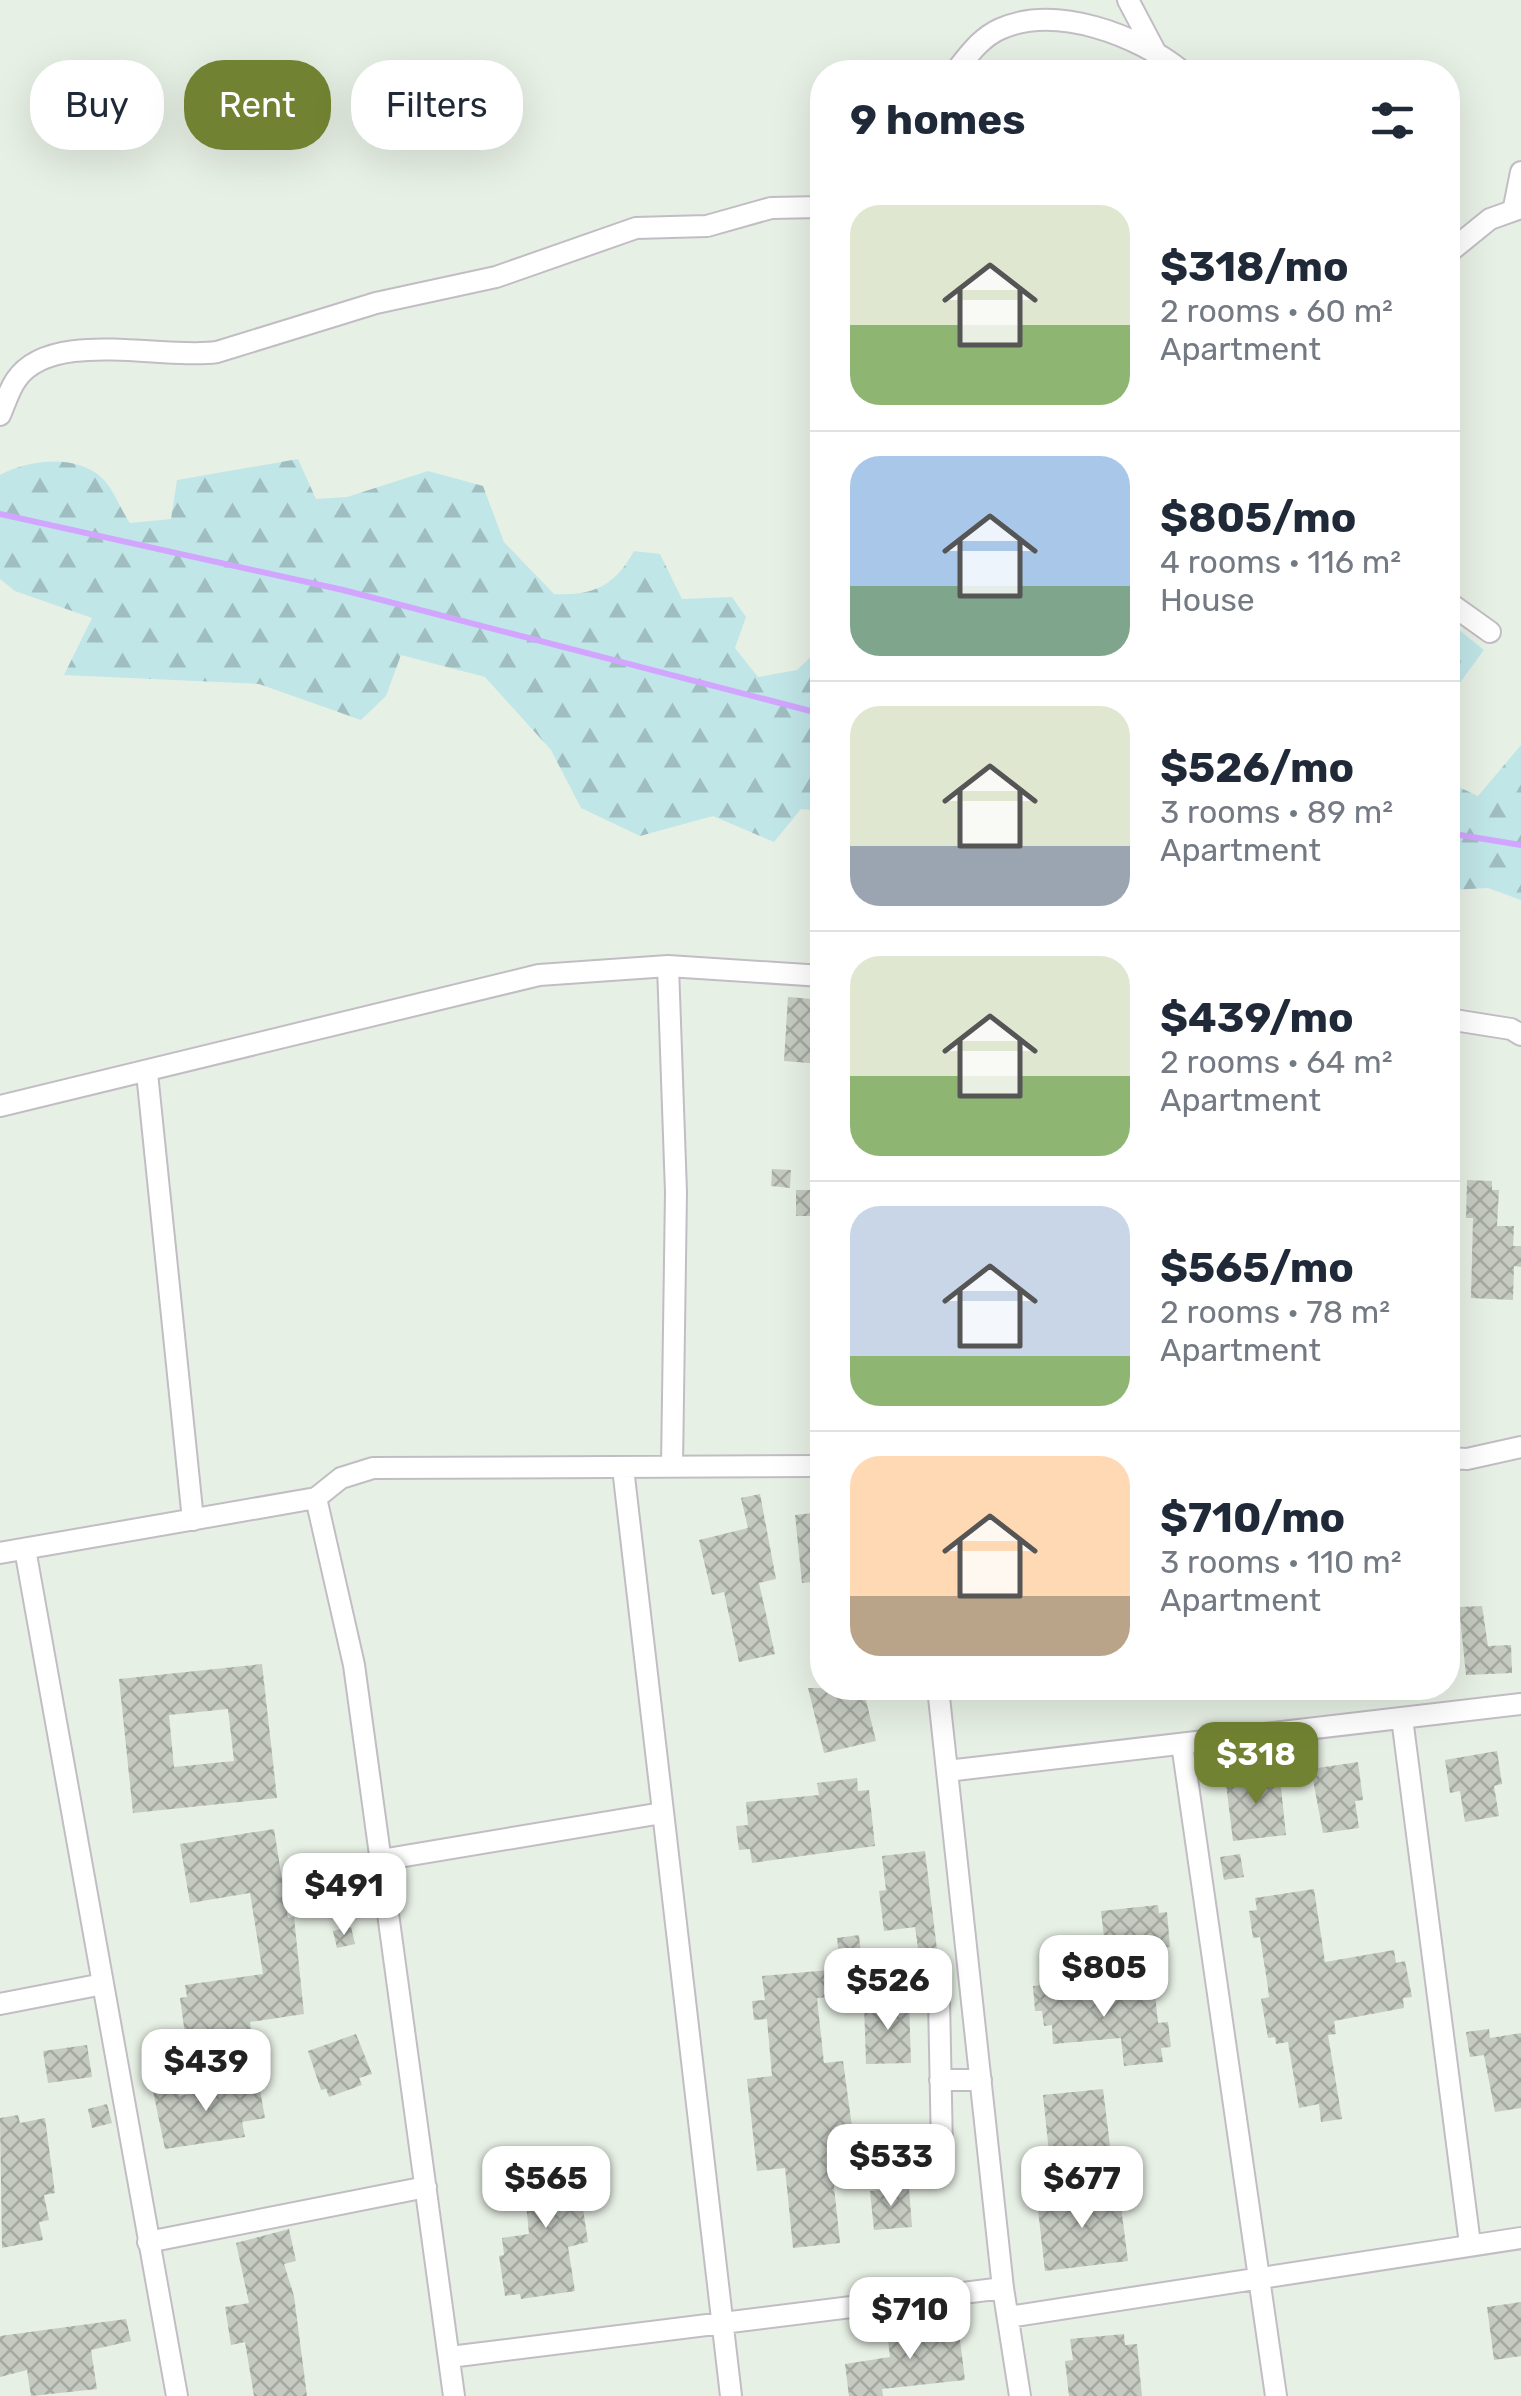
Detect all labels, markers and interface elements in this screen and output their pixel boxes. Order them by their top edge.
chip: Buy [30,60,164,150]
chip: Rent [184,60,331,150]
chip: Filters [351,60,523,150]
icon: filters [1365,93,1420,148]
text: 9 homes [850,95,1025,145]
text: $318/mo [1160,242,1349,292]
icon: home [930,245,1050,365]
text: 2 rooms · 60 m² [1160,292,1393,330]
text: Apartment [1160,330,1321,368]
text: $805/mo [1160,493,1356,543]
icon: home [930,496,1050,616]
text: 4 rooms · 116 m² [1160,543,1401,581]
text: House [1160,581,1255,619]
text: $526/mo [1160,743,1354,793]
icon: home [930,746,1050,866]
text: 3 rooms · 89 m² [1160,793,1393,831]
text: Apartment [1160,831,1321,869]
text: $439/mo [1160,993,1354,1043]
icon: home [930,996,1050,1116]
text: 2 rooms · 64 m² [1160,1043,1393,1081]
text: Apartment [1160,1081,1321,1119]
text: $565/mo [1160,1243,1354,1293]
icon: home [930,1246,1050,1366]
text: 2 rooms · 78 m² [1160,1293,1390,1331]
text: Apartment [1160,1331,1321,1369]
text: $710/mo [1160,1493,1345,1543]
icon: home [930,1496,1050,1616]
text: 3 rooms · 110 m² [1160,1543,1402,1581]
text: Apartment [1160,1581,1321,1619]
pin: $318 [1197,1722,1315,1807]
text: $318 [1216,1735,1296,1773]
pin: $491 [285,1853,403,1938]
text: $491 [304,1866,384,1904]
pin: $805 [1045,1935,1163,2020]
pin: $526 [829,1948,947,2033]
text: $805 [1061,1948,1147,1986]
text: $526 [846,1961,930,1999]
pin: $439 [147,2029,265,2114]
text: $439 [164,2042,248,2080]
pin: $533 [832,2124,950,2209]
text: $533 [849,2137,933,2175]
pin: $565 [487,2146,605,2231]
pin: $677 [1023,2146,1141,2231]
text: $565 [504,2159,588,2197]
text: $677 [1043,2159,1121,2197]
pin: $710 [851,2277,969,2362]
text: $710 [871,2290,949,2328]

